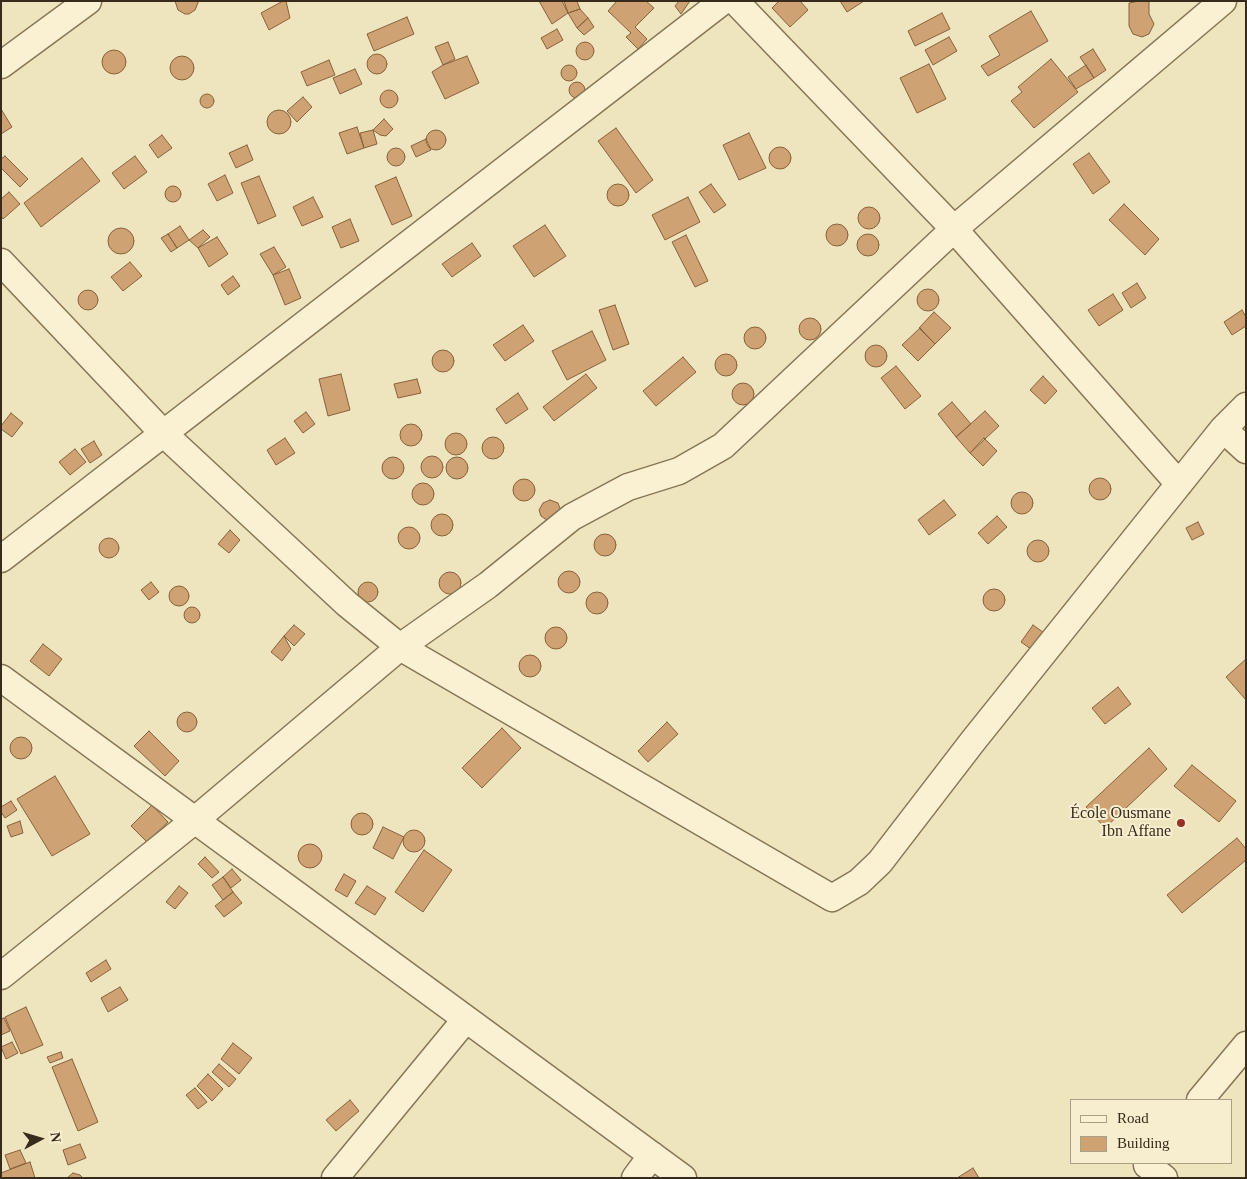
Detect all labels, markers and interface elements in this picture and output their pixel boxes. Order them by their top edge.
place label: École Ousmane Ibn Affane [1070,804,1171,842]
marker: École Ousmane Ibn Affane [1175,817,1187,829]
legend [1070,1099,1232,1164]
text: Road [1117,1110,1149,1126]
north arrow [15,1114,65,1164]
text: N [47,1132,63,1143]
text: Building [1117,1135,1170,1151]

